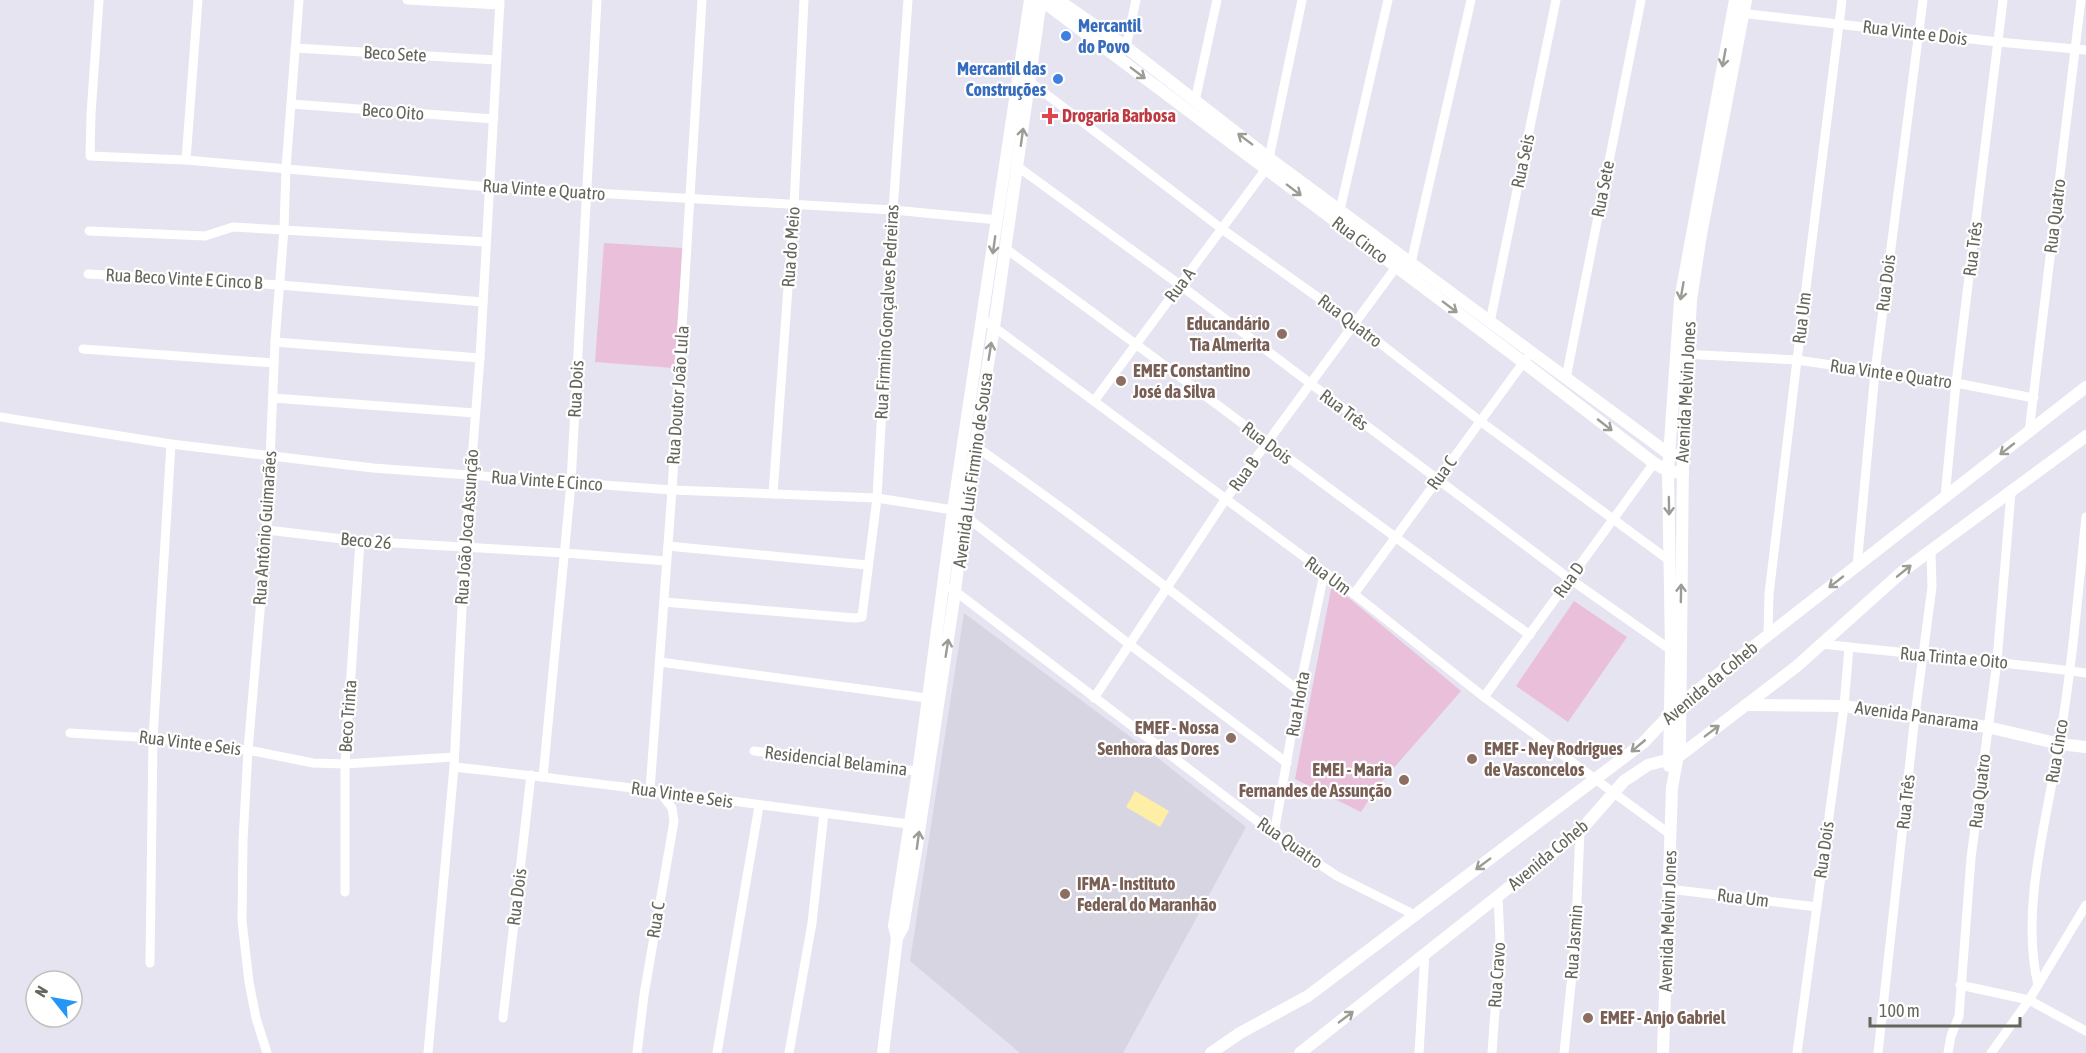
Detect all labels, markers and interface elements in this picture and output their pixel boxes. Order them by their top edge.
place label: Mercantil do Povo [1078,15,1142,57]
street label: Rua Vinte e Dois [1861,16,1969,49]
marker: Mercantil do Povo [1059,29,1073,43]
street label: Beco Sete [363,41,427,66]
one-way arrow [1718,47,1729,67]
place label: Mercantil das Construções [957,58,1047,100]
one-way arrow [1130,66,1146,79]
marker: Mercantil das Construções [1051,72,1065,86]
street label: Beco Oito [361,99,425,124]
place label: Drogaria Barbosa [1062,105,1176,126]
marker: Drogaria Barbosa [1043,109,1057,123]
one-way arrow [1016,128,1027,147]
street label: Rua Seis [1507,132,1538,190]
one-way arrow [1238,133,1254,146]
street label: Rua Sete [1587,159,1618,219]
street label: Rua Vinte e Quatro [482,175,606,204]
street label: Rua Quatro [2040,177,2069,254]
one-way arrow [1285,184,1301,196]
street label: Rua Firmino Gonçalves Pedreiras [870,204,903,420]
street label: Rua do Meio [777,206,804,288]
street label: Rua Cinco [1328,212,1392,267]
street label: Rua Três [1959,220,1986,278]
one-way arrow [988,235,999,254]
street label: Rua Dois [1872,253,1899,313]
street label: Rua A [1160,263,1199,306]
street label: Rua Beco Vinte E Cinco B [105,264,264,293]
one-way arrow [1676,280,1687,300]
street label: Rua Quatro [1314,290,1387,352]
street label: Rua Um [1788,291,1815,345]
one-way arrow [1441,301,1457,313]
place label: Educandário Tia Almerita [1187,313,1270,355]
street label: Avenida Melvin Jones [1671,321,1700,463]
street label: Rua Doutor João Lula [662,325,693,465]
marker: Educandário Tia Almerita [1275,327,1289,341]
one-way arrow [985,341,996,361]
street label: Rua Vinte e Quatro [1829,355,1953,392]
street label: Rua Dois [564,360,587,418]
place label: EMEF Constantino José da Silva [1132,360,1251,402]
street label: Avenida Luís Firmino de Sousa [948,371,997,569]
marker: EMEF Constantino José da Silva [1114,374,1128,388]
street label: Rua Três [1316,385,1373,435]
street label: Rua Dois [1238,417,1297,468]
one-way arrow [1597,419,1613,432]
one-way arrow [1999,443,2015,456]
street label: Rua João Joca Assunção [451,448,482,606]
street label: Rua Antônio Guimarães [249,450,280,606]
street label: Rua B [1224,452,1263,495]
street label: Rua C [1422,452,1461,494]
street label: Rua Vinte E Cinco [490,466,604,495]
one-way arrow [1663,496,1674,516]
street label: Beco 26 [340,528,392,553]
street label: Rua Um [1301,552,1356,599]
street label: Rua D [1549,558,1588,602]
one-way arrow [1896,565,1912,578]
one-way arrow [1829,576,1845,588]
one-way arrow [1675,584,1687,604]
street label: Avenida da Coheb [1658,637,1762,729]
one-way arrow [941,638,952,658]
street label: Rua Trinta e Oito [1899,642,2009,673]
street label: Rua Horta [1281,670,1314,738]
street label: Beco Trinta [334,679,361,753]
street label: Avenida Panarama [1854,696,1980,735]
place label: EMEF - Nossa Senhora das Dores [1097,717,1220,759]
street label: Rua Cinco [2041,717,2072,784]
one-way arrow [1703,725,1719,737]
street label: Rua Vinte e Seis [138,726,242,759]
marker: EMEF - Nossa Senhora das Dores [1224,731,1238,745]
place label: EMEF - Ney Rodrigues de Vasconcelos [1484,738,1624,780]
one-way arrow [1630,740,1646,753]
street label: Residencial Belamina [764,741,909,780]
marker: EMEF - Ney Rodrigues de Vasconcelos [1465,752,1479,766]
street label: Rua Quatro [1965,752,1994,829]
place label: EMEI - Maria Fernandes de Assunção [1239,759,1392,801]
marker: EMEI - Maria Fernandes de Assunção [1397,773,1411,787]
street label: Rua Três [1892,773,1919,830]
street label: Rua Vinte e Seis [630,777,734,812]
street label: Rua Quatro [1254,812,1327,873]
street label: Avenida Coheb [1503,815,1592,894]
street label: Rua Dois [1809,820,1838,880]
one-way arrow [912,831,923,851]
street label: Avenida Melvin Jones [1655,850,1680,992]
one-way arrow [1475,858,1491,870]
street label: Rua Dois [503,867,530,927]
place label: IFMA - Instituto Federal do Maranhão [1077,873,1217,915]
street label: Rua Um [1716,884,1770,911]
marker: IFMA - Instituto Federal do Maranhão [1058,887,1072,901]
street label: Rua C [642,900,669,940]
street label: Rua Jasmin [1560,904,1587,980]
street label: Rua Cravo [1484,941,1509,1008]
north arrow [24,969,84,1029]
text: N [31,983,51,1000]
scale bar [1870,990,2020,1028]
text: 100 m [1879,1000,1920,1021]
place label: EMEF - Anjo Gabriel [1600,1007,1726,1028]
one-way arrow [1338,1010,1354,1023]
marker: EMEF - Anjo Gabriel [1581,1011,1595,1025]

